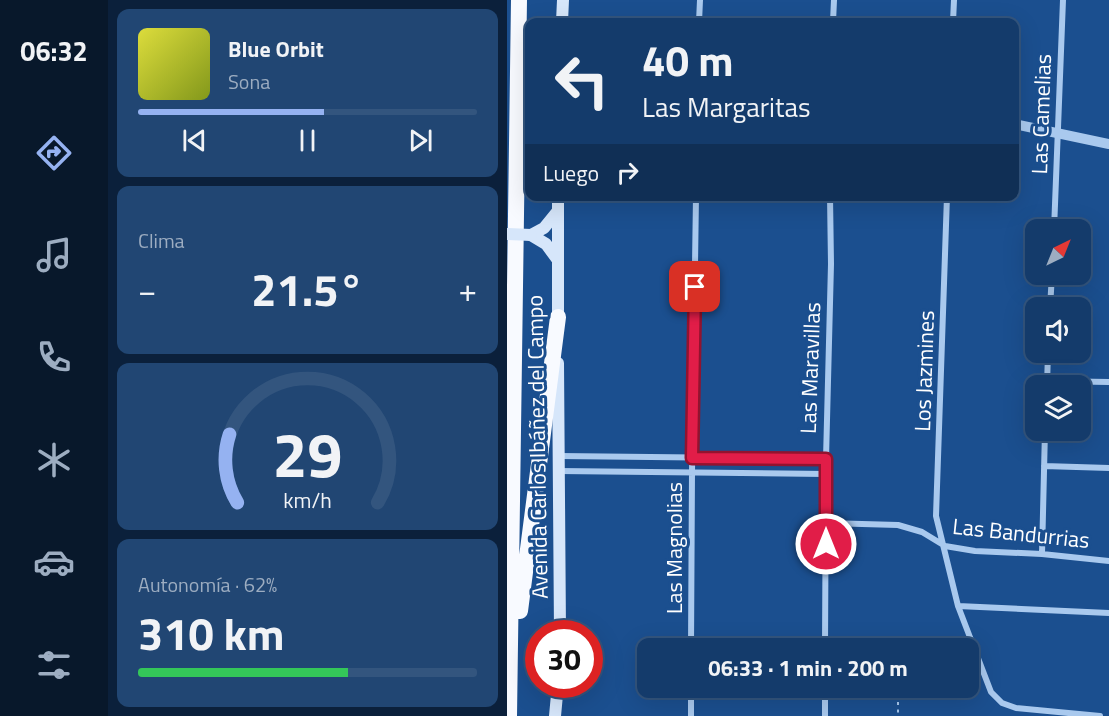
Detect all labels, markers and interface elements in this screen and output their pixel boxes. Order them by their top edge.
text: 40 m [642,28,734,92]
text: 06:32 [20,30,88,71]
text: Blue Orbit [228,32,324,66]
icon: left [543,42,621,120]
street label: Las Camelias [1022,53,1060,175]
text: Sona [228,66,270,97]
text: Las Margaritas [642,86,811,127]
icon: previous [178,124,211,157]
icon: pause [291,124,324,157]
icon: next [404,124,437,157]
icon: directions [33,132,75,174]
text: Luego [543,156,599,190]
icon: right [611,156,644,189]
north arrow [1025,219,1091,285]
map controls [1025,219,1091,441]
text: Clima [138,225,185,256]
icon: music [33,234,75,276]
text: 21.5° [251,255,364,323]
pin [669,261,720,312]
text: − [138,265,156,315]
text: + [459,265,477,315]
icon: arrive [678,270,711,303]
street label: Avenida Carlos Ibáñez del Campo [517,295,557,599]
button: sound [1025,297,1091,363]
street label: Las Maravillas [791,302,829,434]
street label: Los Jazmines [905,310,943,432]
icon: phone [33,336,75,378]
button: layers [1025,375,1091,441]
text: 29 [273,407,342,502]
icon: climate [33,439,75,481]
street label: Las Magnolias [657,482,691,614]
text: km/h [283,485,332,517]
street label: Las Bandurrias [951,509,1091,557]
position arrow [794,512,858,576]
icon: car [33,541,75,583]
text: Autonomía · 62% [138,569,277,600]
text: 310 km [138,599,284,667]
speed limit sign: 30 [525,620,603,698]
icon: filters [33,644,75,686]
text: 06:33 · 1 min · 200 m [708,651,908,685]

